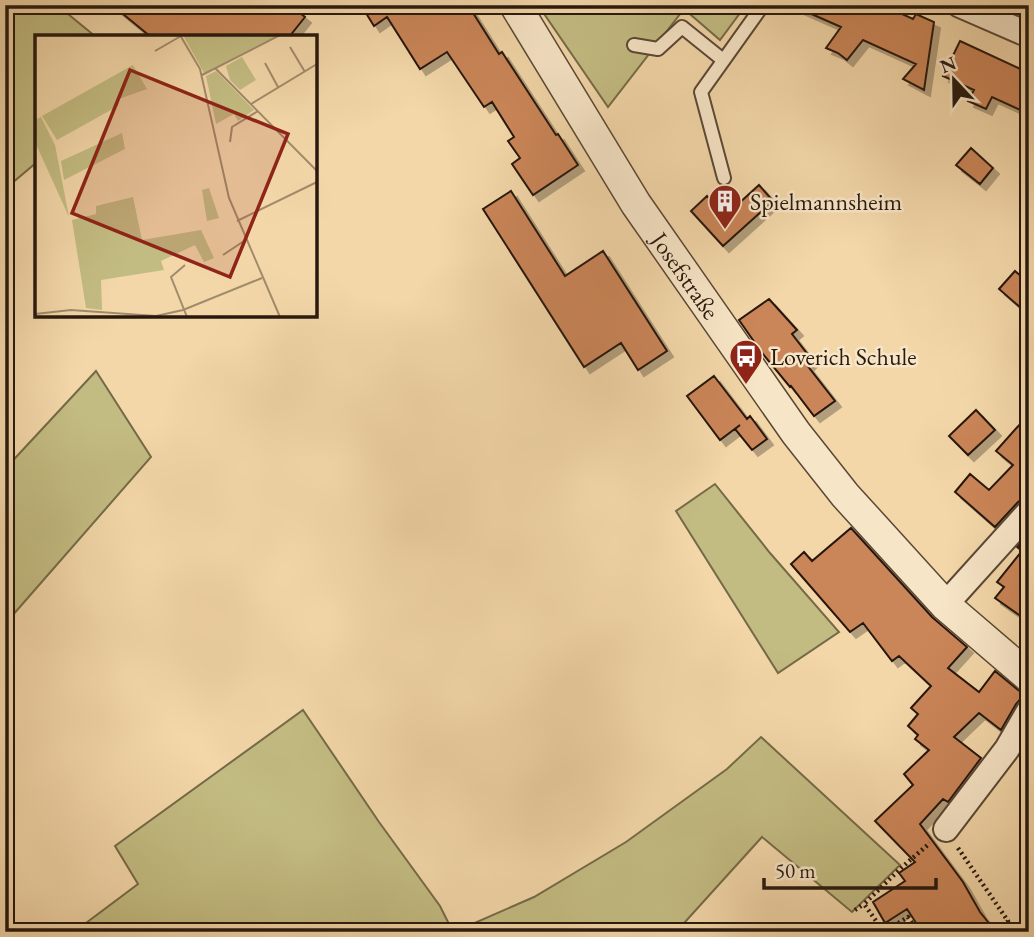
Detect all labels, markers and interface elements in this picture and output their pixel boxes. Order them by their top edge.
inset map [35,35,317,317]
north arrow [918,46,988,116]
text: N [936,50,960,79]
building icon: Spielmannsheim [706,182,744,231]
place label: Spielmannsheim [750,186,903,217]
street label: Josefstraße [644,224,727,325]
bus stop icon: Loverich Schule [727,337,765,386]
place label: Loverich Schule [770,341,917,372]
scale bar [764,846,936,890]
text: 50 m [775,857,816,884]

